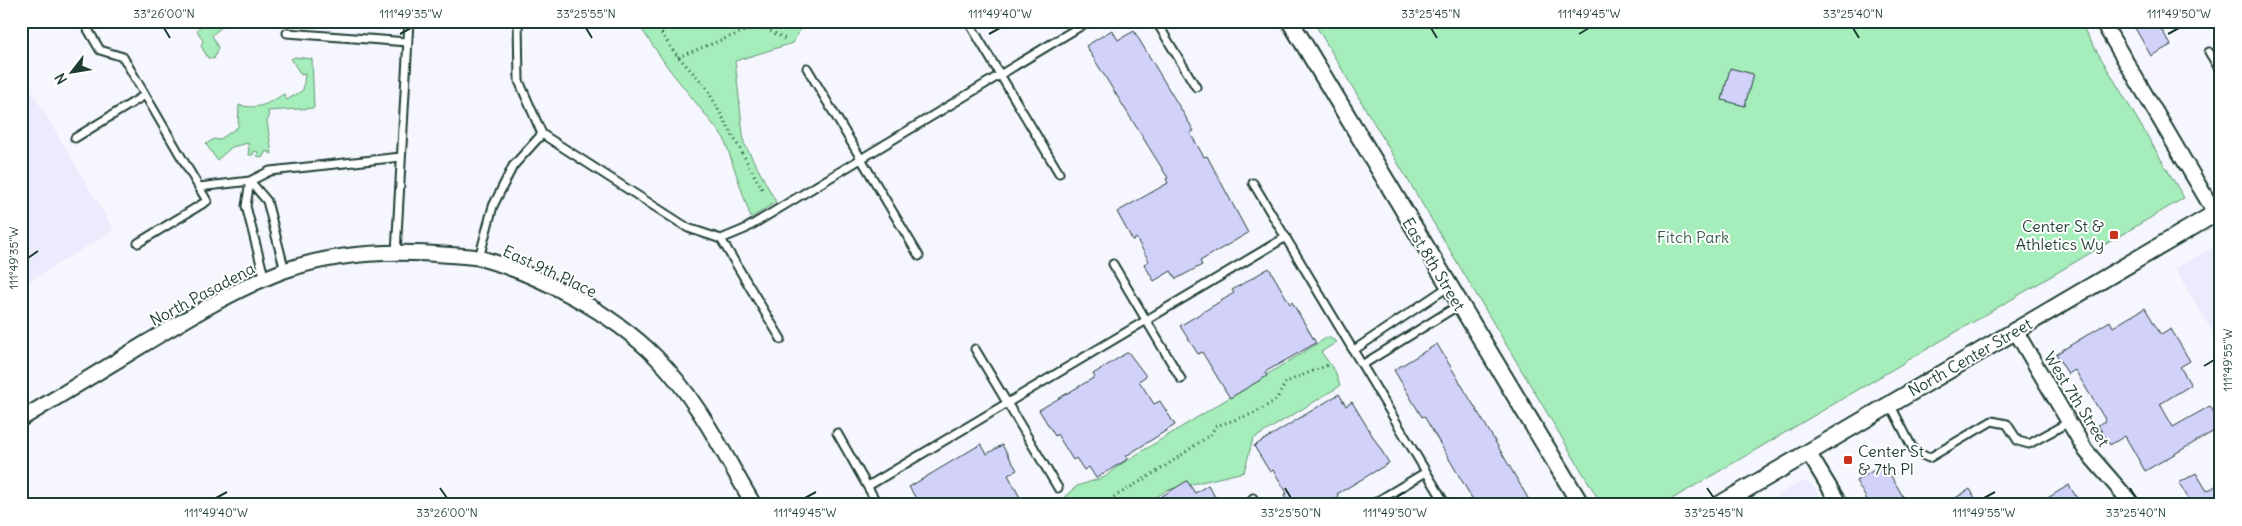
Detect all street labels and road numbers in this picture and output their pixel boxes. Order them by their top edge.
street label: East 8th Street [1398,214,1470,315]
street label: East 9th Place [500,241,600,301]
street label: North Pasadena [146,258,258,330]
street label: North Center Street [1905,313,2036,401]
street label: West 7th Street [2040,348,2114,451]

